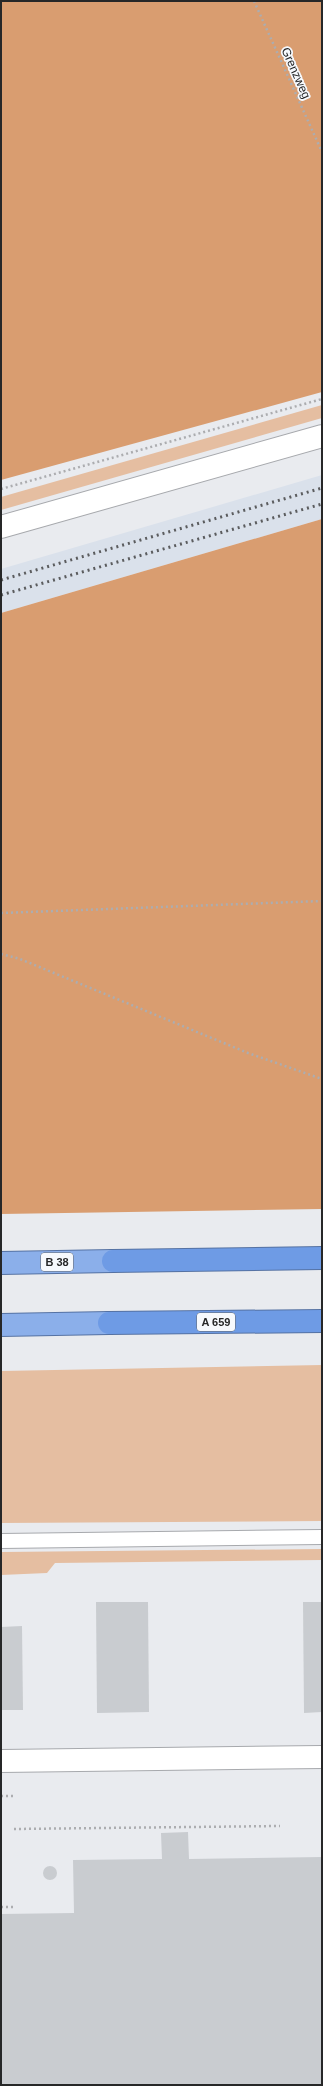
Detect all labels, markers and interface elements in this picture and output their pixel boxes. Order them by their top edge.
street label: Grenzweg [278,45,314,101]
road number: B 38 [41,1253,73,1271]
road number: A 659 [197,1313,235,1331]

